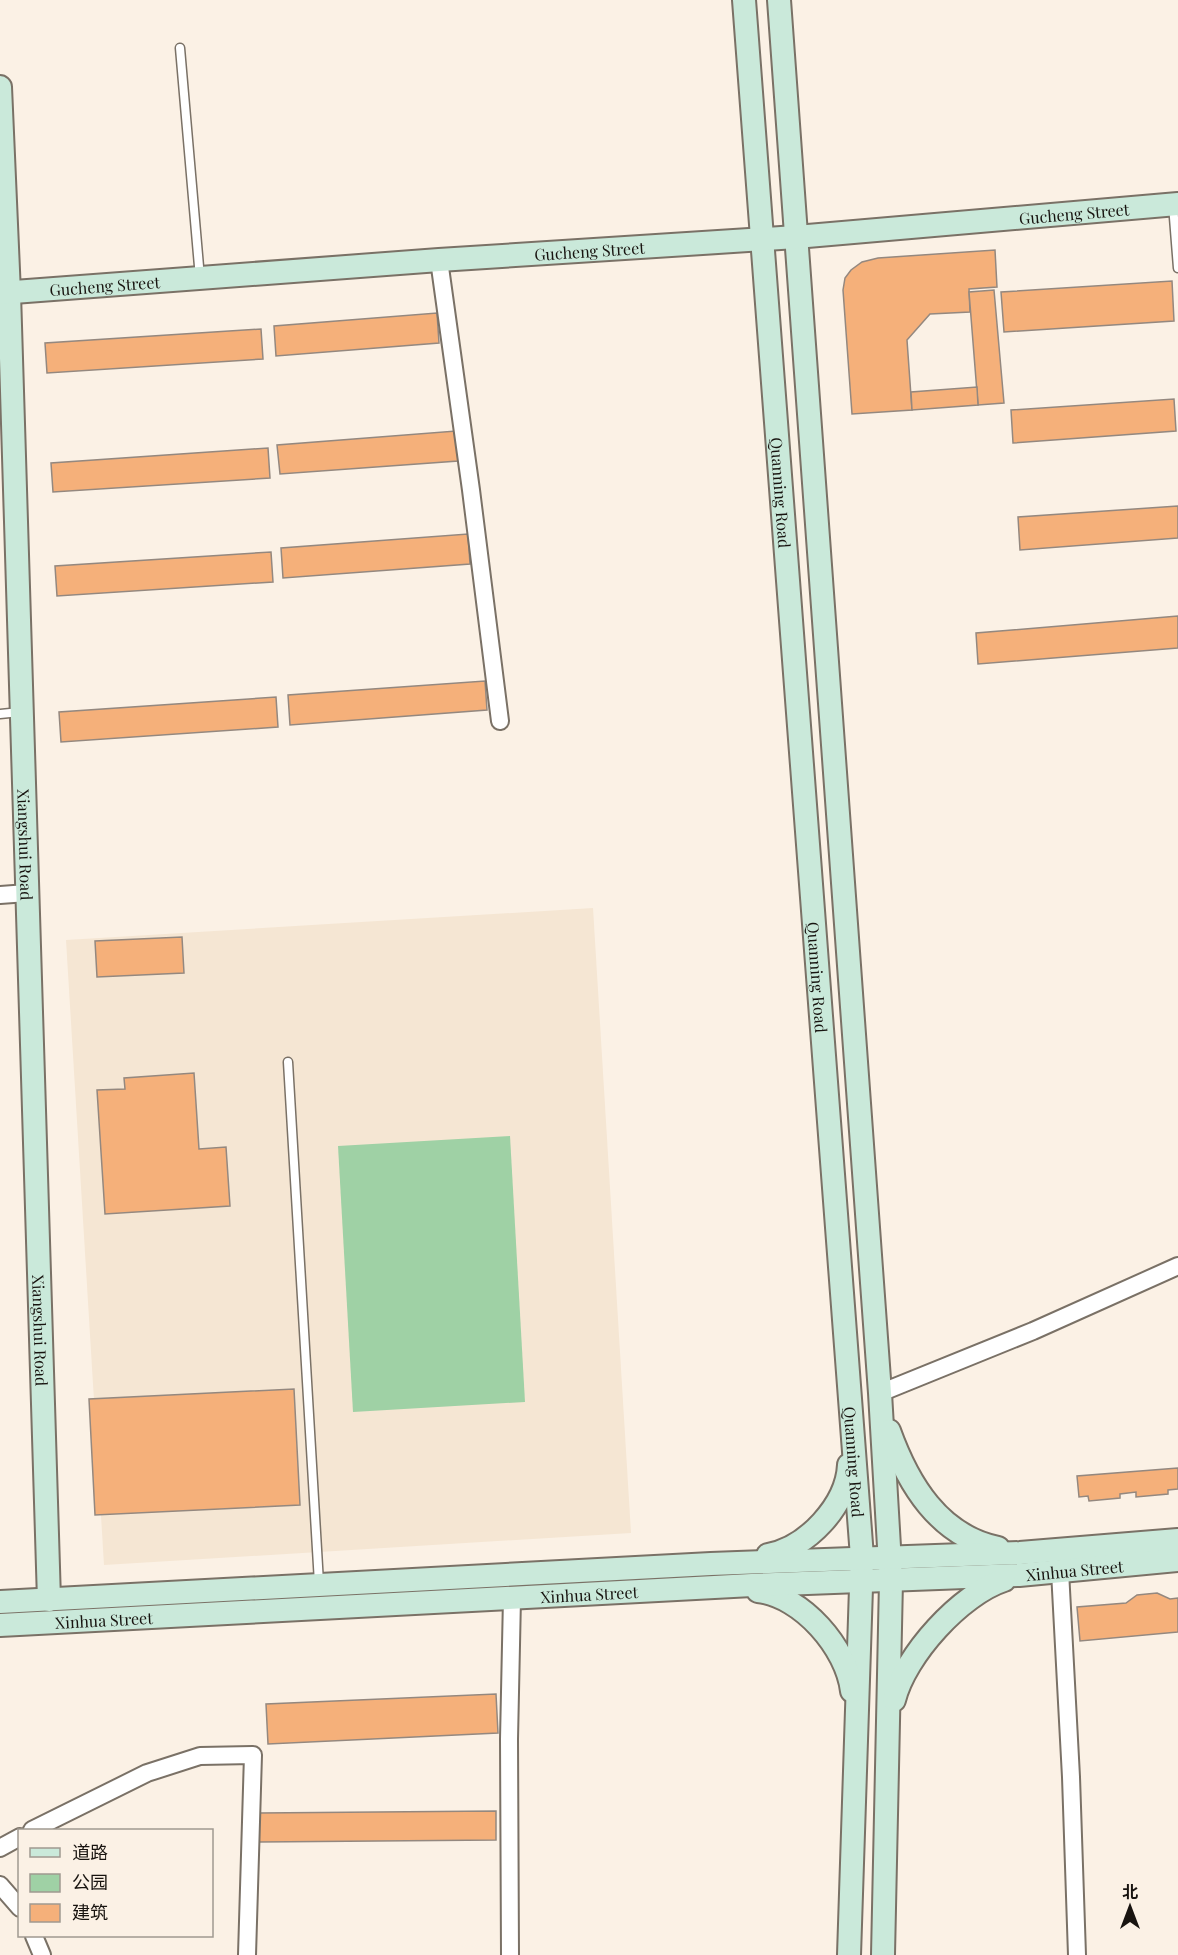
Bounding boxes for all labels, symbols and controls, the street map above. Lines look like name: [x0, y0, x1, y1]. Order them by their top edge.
street label: Gucheng Street: [1018, 198, 1130, 228]
street label: Gucheng Street: [534, 236, 646, 264]
street label: Gucheng Street: [49, 270, 161, 300]
street label: Quanning Road: [767, 436, 796, 549]
street label: Xiangshui Road: [14, 788, 38, 901]
street label: Quanning Road: [803, 921, 833, 1033]
street label: Xiangshui Road: [29, 1274, 53, 1386]
street label: Quanning Road: [840, 1406, 869, 1518]
street label: Xinhua Street: [1025, 1555, 1125, 1585]
street label: Xinhua Street: [540, 1581, 639, 1607]
street label: Xinhua Street: [54, 1606, 154, 1633]
legend: [18, 1829, 213, 1937]
text: 道路: [72, 1840, 108, 1864]
text: 公园: [72, 1870, 108, 1894]
north arrow: [1100, 1877, 1160, 1937]
text: 北: [1122, 1881, 1138, 1902]
text: 建筑: [72, 1900, 108, 1924]

